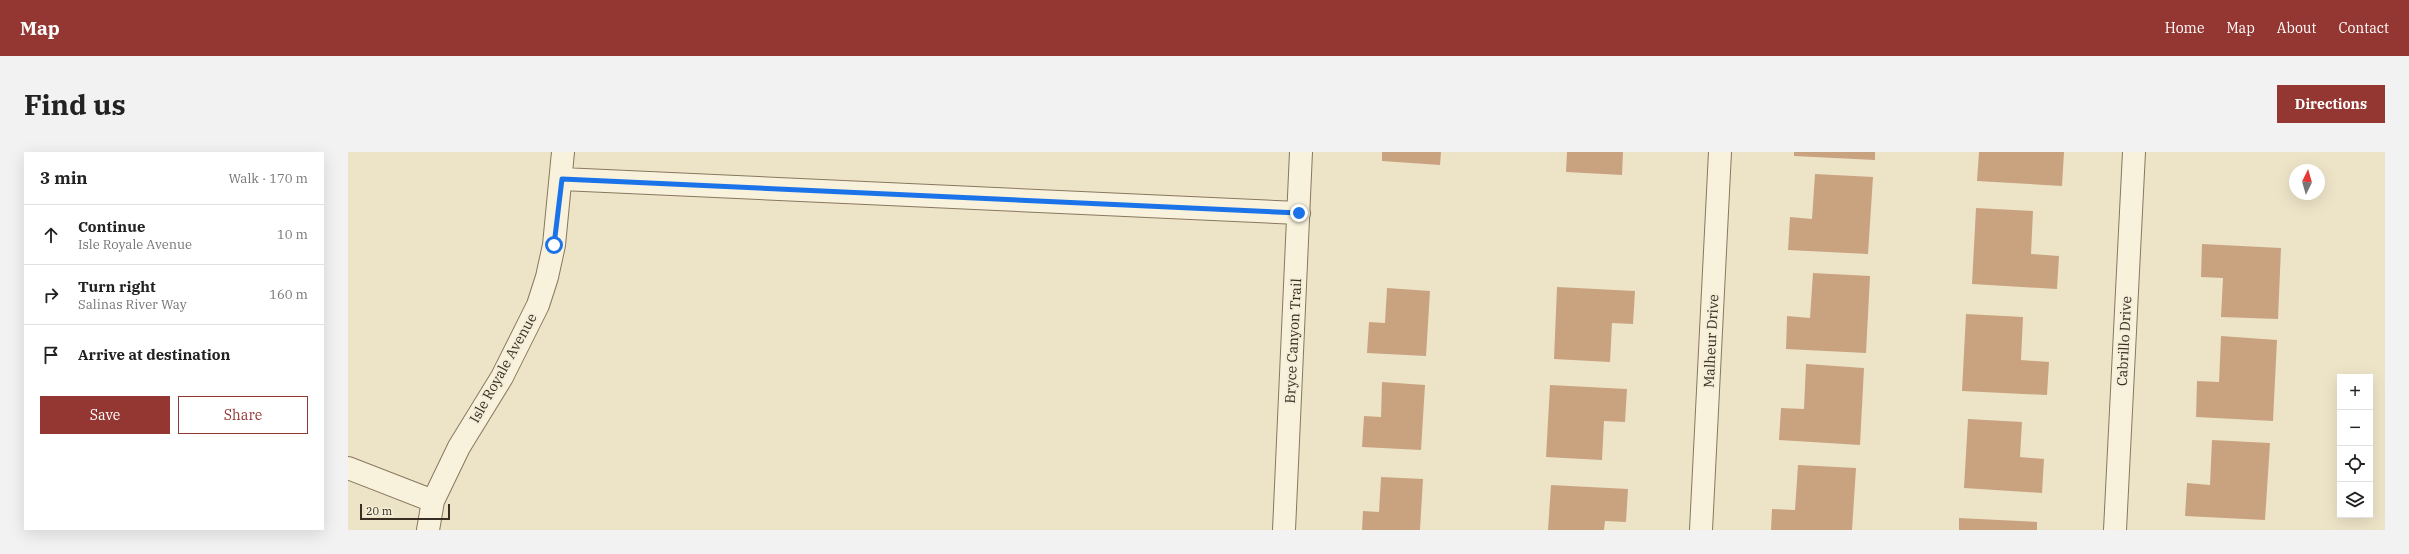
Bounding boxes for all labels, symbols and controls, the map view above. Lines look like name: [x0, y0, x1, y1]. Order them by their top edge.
text: Map: [20, 16, 60, 40]
text: Home: [2165, 19, 2204, 37]
text: Map: [2226, 19, 2255, 37]
text: About: [2277, 19, 2316, 37]
text: Contact: [2338, 19, 2389, 37]
button: Directions: [2277, 85, 2385, 123]
text: Find us: [24, 86, 126, 123]
north arrow: [2289, 164, 2325, 200]
text: 3 min: [40, 167, 88, 189]
text: Walk · 170 m: [229, 170, 308, 187]
route end: [1290, 204, 1308, 222]
text: Continue: [78, 217, 145, 236]
icon: ahead: [40, 224, 62, 246]
text: 10 m: [277, 226, 308, 243]
text: Isle Royale Avenue: [78, 236, 192, 253]
route start: [545, 236, 563, 254]
text: Turn right: [78, 277, 156, 296]
street label: Bryce Canyon Trail: [1281, 278, 1305, 404]
icon: right: [40, 284, 62, 306]
text: 160 m: [269, 286, 308, 303]
street label: Malheur Drive: [1700, 294, 1722, 388]
street label: Cabrillo Drive: [2113, 295, 2135, 387]
text: Salinas River Way: [78, 296, 187, 313]
street label: Isle Royale Avenue: [465, 310, 541, 426]
icon: arrive: [40, 344, 62, 366]
text: Arrive at destination: [78, 345, 230, 364]
map controls: [2337, 374, 2373, 518]
button: +: [2337, 374, 2373, 410]
button: Save: [40, 396, 170, 434]
button: Share: [178, 396, 308, 434]
button: −: [2337, 410, 2373, 446]
button: locate: [2337, 446, 2373, 482]
button: layers: [2337, 482, 2373, 518]
scale bar: [360, 502, 450, 521]
text: 20 m: [366, 504, 392, 518]

